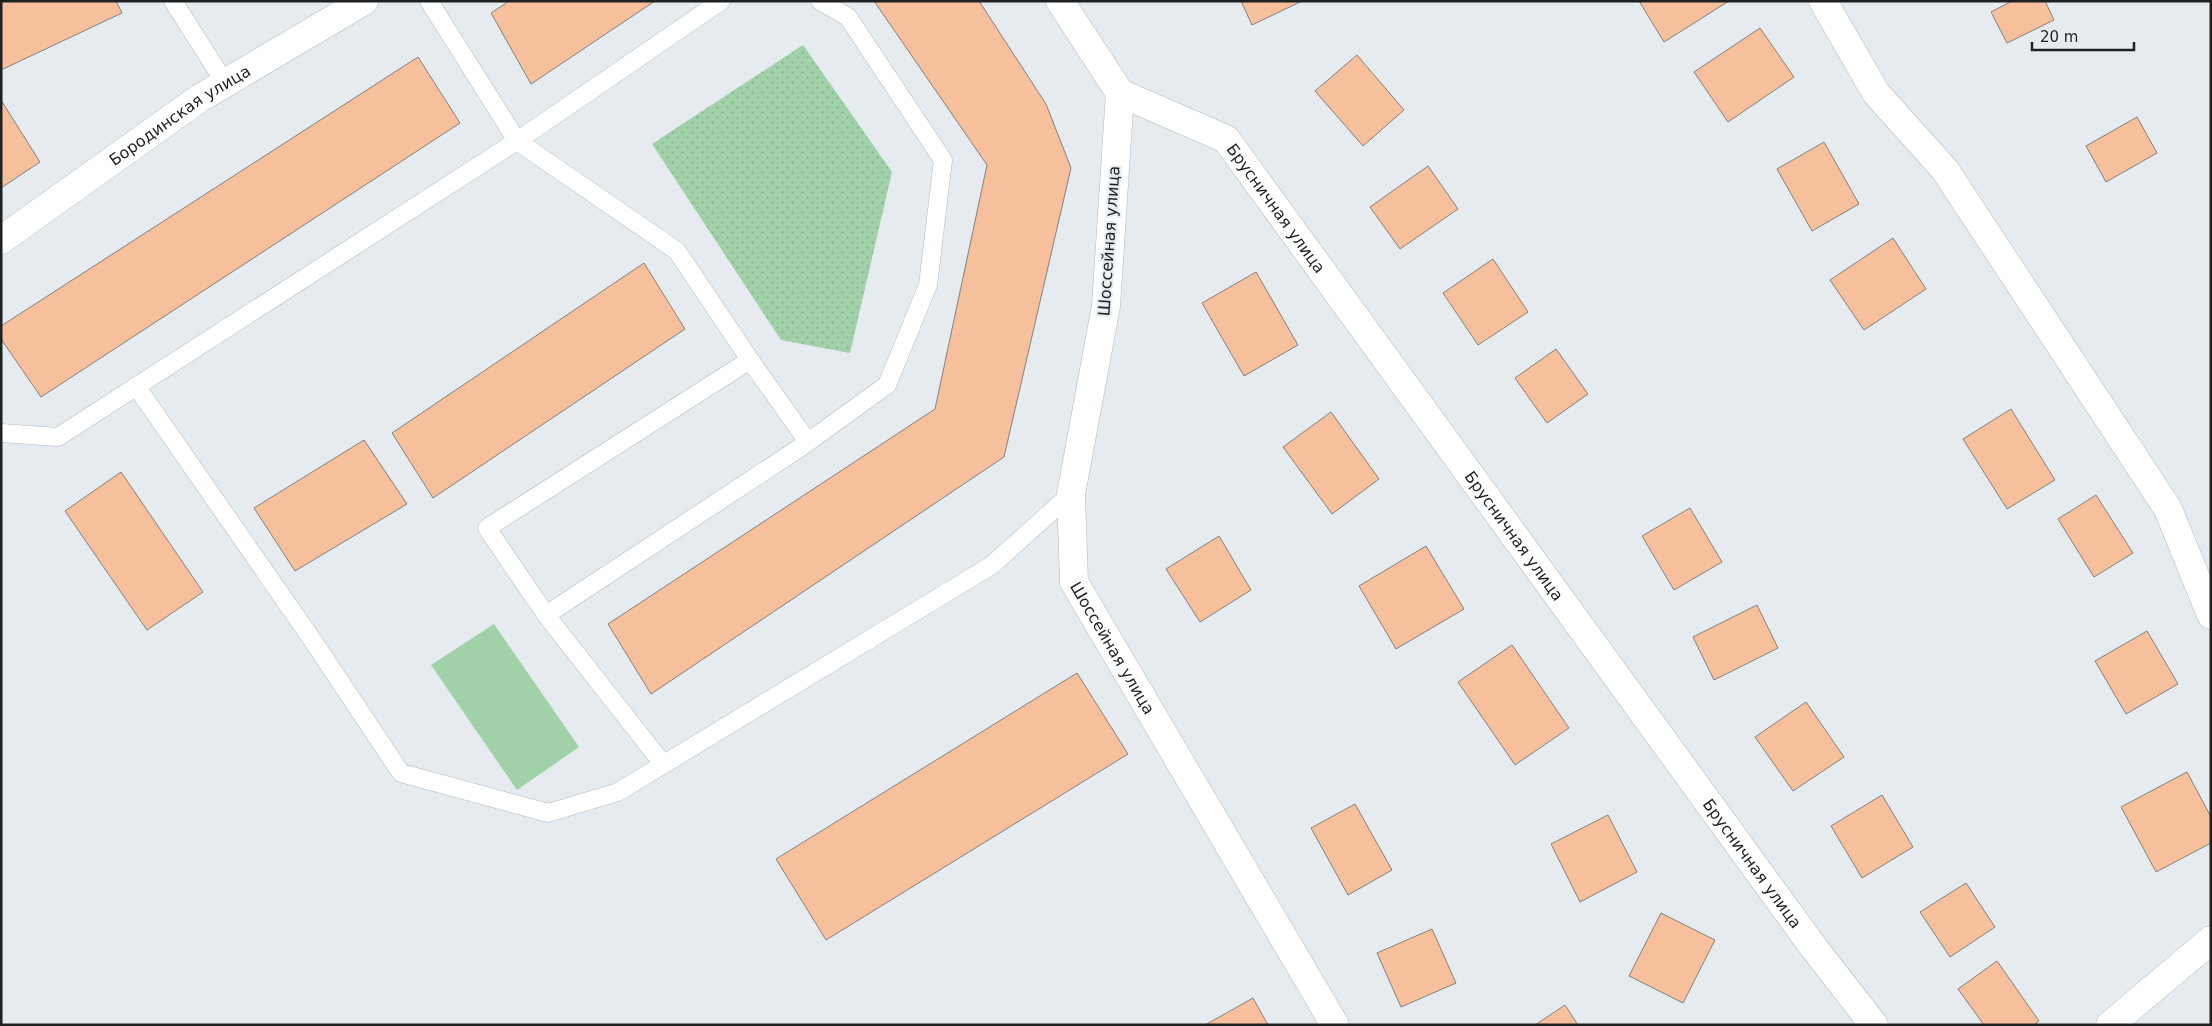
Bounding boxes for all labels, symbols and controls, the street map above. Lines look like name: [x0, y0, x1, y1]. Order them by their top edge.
scale bar: [2032, 20, 2134, 52]
text: 20 m: [2040, 28, 2078, 46]
street label: Бородинская улица: [105, 61, 254, 169]
street label: Брусничная улица: [1223, 140, 1330, 277]
street label: Шоссейная улица: [1094, 165, 1124, 317]
street label: Брусничная улица: [1461, 467, 1568, 604]
street label: Шоссейная улица: [1066, 578, 1159, 718]
street label: Брусничная улица: [1699, 795, 1806, 932]

